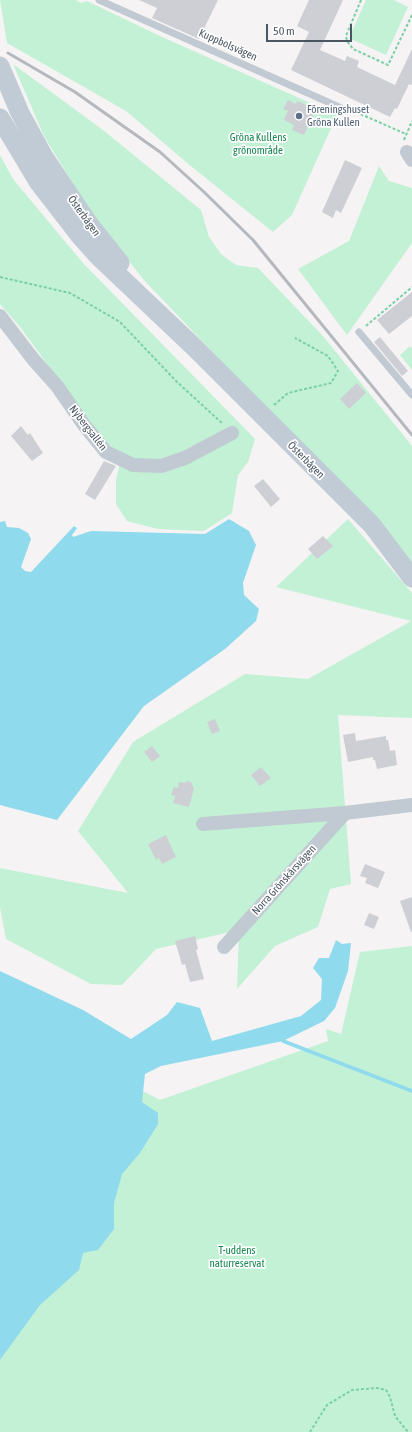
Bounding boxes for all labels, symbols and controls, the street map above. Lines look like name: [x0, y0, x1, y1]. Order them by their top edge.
scale bar: [268, 16, 354, 42]
text: 50 m: [273, 24, 295, 38]
street label: Kuppbolsvägen: [197, 26, 259, 64]
place label: Föreningshuset Gröna Kullen: [307, 103, 369, 129]
marker: Föreningshuset Gröna Kullen: [294, 111, 304, 121]
park label: Gröna Kullens grönområde: [230, 131, 286, 157]
street label: Österbågen: [65, 193, 103, 239]
street label: Nybergsallén: [66, 403, 110, 453]
street label: Österbågen: [285, 439, 327, 481]
street label: Norra Grönskärsvägen: [249, 842, 319, 918]
park label: T-uddens naturreservat: [209, 1244, 265, 1270]

